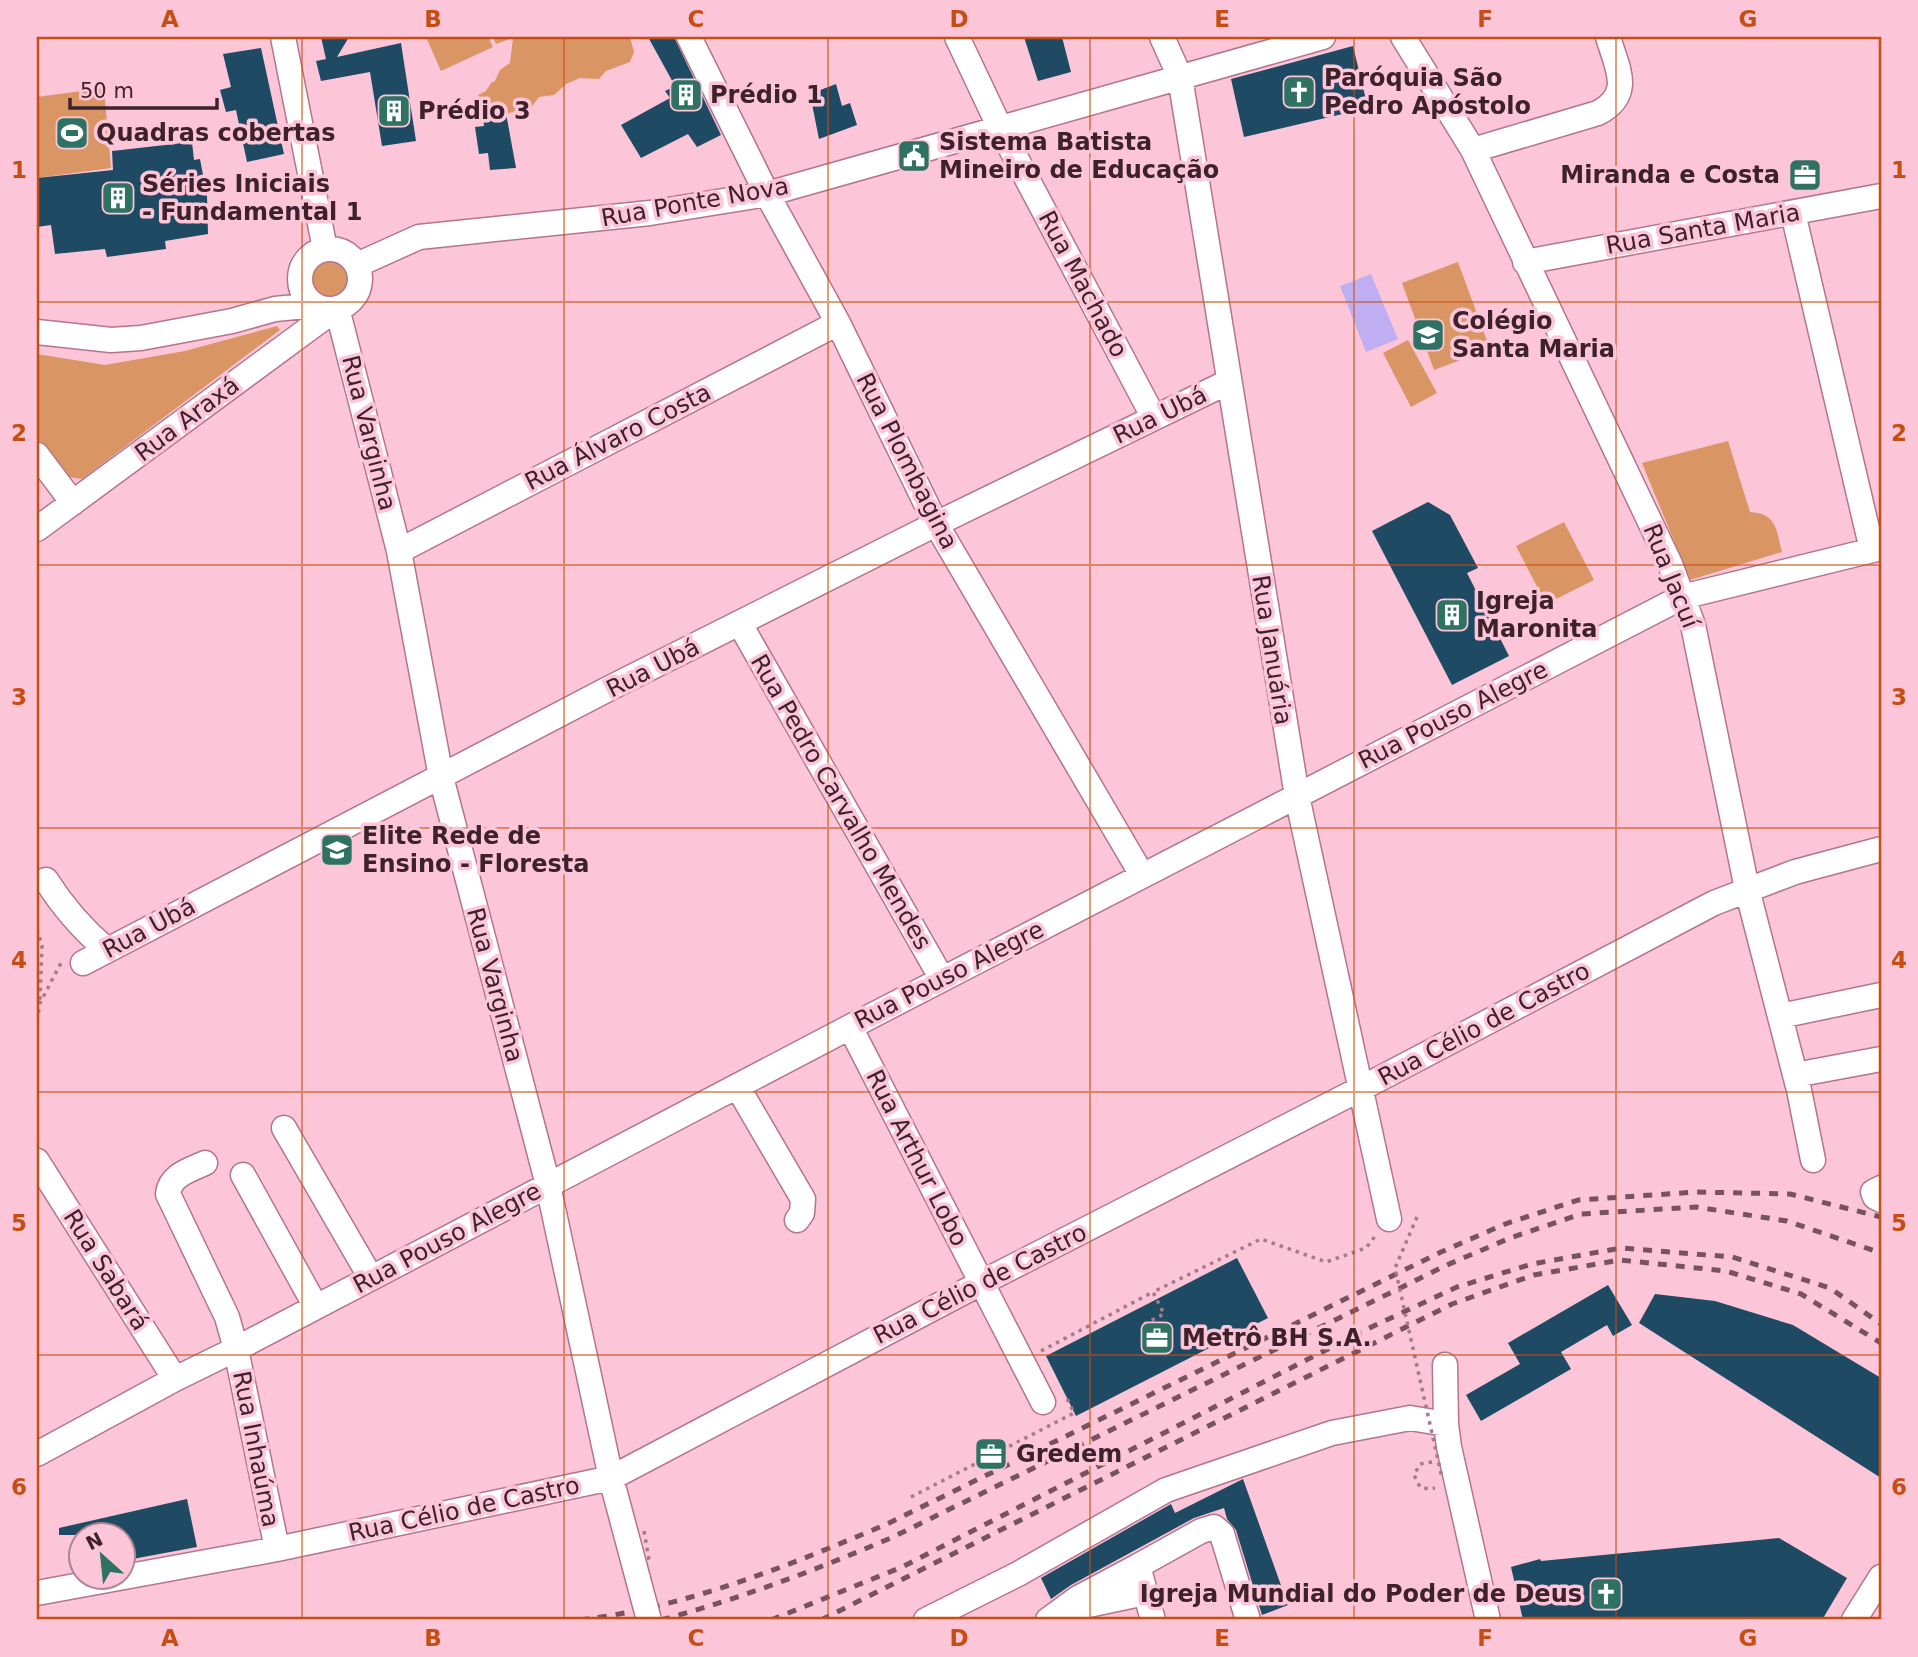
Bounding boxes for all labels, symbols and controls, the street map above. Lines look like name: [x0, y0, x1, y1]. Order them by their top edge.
text: A: [161, 6, 179, 32]
text: B: [424, 6, 442, 32]
text: C: [688, 6, 704, 32]
text: D: [949, 6, 969, 32]
text: E: [1214, 6, 1230, 32]
text: F: [1477, 6, 1493, 32]
text: G: [1739, 6, 1757, 32]
place label: Paróquia São Pedro Apóstolo: [1324, 64, 1531, 120]
scale bar: [70, 66, 217, 110]
church icon: Paróquia São Pedro Apóstolo: [1280, 73, 1318, 111]
building icon: Prédio 1: [667, 76, 705, 114]
text: 50 m: [80, 79, 134, 103]
place label: Prédio 1: [710, 81, 823, 109]
building icon: Prédio 3: [375, 92, 413, 130]
place label: Prédio 3: [418, 97, 531, 125]
sports icon: Quadras cobertas: [53, 114, 91, 152]
place label: Quadras cobertas: [96, 119, 336, 147]
place label: Sistema Batista Mineiro de Educação: [939, 128, 1219, 184]
public building icon: Sistema Batista Mineiro de Educação: [895, 137, 933, 175]
office icon: Miranda e Costa: [1786, 156, 1824, 194]
text: 1: [11, 157, 27, 183]
text: 1: [1891, 157, 1907, 183]
place label: Miranda e Costa: [1560, 161, 1780, 189]
place label: Séries Iniciais - Fundamental 1: [142, 170, 362, 226]
street label: Rua Ponte Nova: [599, 172, 791, 232]
building icon: Séries Iniciais - Fundamental 1: [99, 179, 137, 217]
street label: Rua Santa Maria: [1604, 198, 1802, 260]
street label: Rua Machado: [1033, 206, 1133, 362]
place label: Colégio Santa Maria: [1452, 307, 1615, 363]
school or university icon: Colégio Santa Maria: [1409, 316, 1447, 354]
street label: Rua Varginha: [336, 353, 402, 513]
street label: Rua Plombagina: [850, 368, 964, 554]
street label: Rua Araxá: [129, 371, 245, 467]
street label: Rua Álvaro Costa: [520, 377, 716, 496]
street label: Rua Ubá: [1109, 380, 1211, 450]
text: 2: [11, 420, 27, 446]
text: 2: [1891, 420, 1907, 446]
street label: Rua Jacuí: [1637, 520, 1705, 633]
street label: Rua Januária: [1246, 573, 1298, 727]
place label: Igreja Maronita: [1476, 587, 1597, 643]
building icon: Igreja Maronita: [1433, 596, 1471, 634]
street label: Rua Ubá: [602, 633, 704, 703]
street label: Rua Pedro Carvalho Mendes: [745, 649, 937, 955]
street label: Rua Pouso Alegre: [1354, 655, 1552, 775]
text: 3: [11, 684, 27, 710]
text: 3: [1891, 684, 1907, 710]
place label: Elite Rede de Ensino - Floresta: [362, 822, 589, 878]
school or university icon: Elite Rede de Ensino - Floresta: [318, 831, 356, 869]
street label: Rua Ubá: [98, 892, 200, 964]
street label: Rua Varginha: [461, 905, 529, 1065]
street label: Rua Pouso Alegre: [850, 915, 1048, 1035]
text: 4: [11, 947, 27, 973]
text: 4: [1891, 947, 1907, 973]
street label: Rua Célio de Castro: [1374, 956, 1594, 1092]
street label: Rua Arthur Lobo: [860, 1065, 974, 1251]
street label: Rua Pouso Alegre: [348, 1177, 546, 1299]
street label: Rua Sabará: [58, 1204, 154, 1336]
text: 5: [11, 1210, 27, 1236]
text: 5: [1891, 1210, 1907, 1236]
street label: Rua Célio de Castro: [869, 1218, 1091, 1350]
office icon: Metrô BH S.A.: [1138, 1319, 1176, 1357]
place label: Metrô BH S.A.: [1182, 1324, 1372, 1352]
street label: Rua Inhaúma: [227, 1368, 285, 1530]
office icon: Gredem: [972, 1435, 1010, 1473]
place label: Gredem: [1016, 1440, 1122, 1468]
street label: Rua Célio de Castro: [346, 1471, 582, 1547]
text: 6: [11, 1474, 27, 1500]
text: 6: [1891, 1474, 1907, 1500]
north arrow: [66, 1520, 136, 1590]
text: N: [82, 1527, 106, 1554]
church icon: Igreja Mundial do Poder de Deus: [1587, 1575, 1625, 1613]
place label: Igreja Mundial do Poder de Deus: [1140, 1580, 1582, 1608]
text: A: [161, 1625, 179, 1651]
text: B: [424, 1625, 442, 1651]
text: C: [688, 1625, 704, 1651]
text: D: [949, 1625, 969, 1651]
text: E: [1214, 1625, 1230, 1651]
text: F: [1477, 1625, 1493, 1651]
text: G: [1739, 1625, 1757, 1651]

